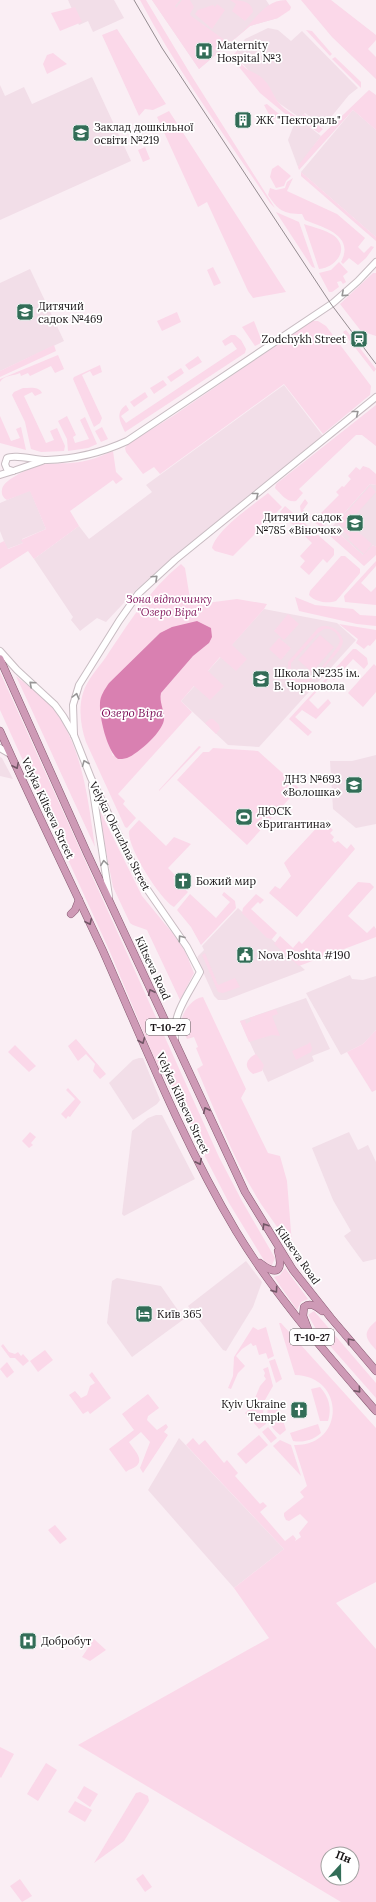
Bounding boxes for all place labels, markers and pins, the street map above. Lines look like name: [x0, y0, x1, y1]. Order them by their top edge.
place label: Maternity Hospital №3: [217, 38, 281, 65]
hospital icon: Maternity Hospital №3: [194, 41, 214, 61]
building icon: ЖК "Пектораль": [233, 110, 253, 130]
place label: ЖК "Пектораль": [256, 113, 341, 127]
place label: Заклад дошкільної освіти №219: [94, 120, 194, 147]
school or university icon: Заклад дошкільної освіти №219: [71, 123, 91, 143]
place label: Дитячий садок №469: [38, 299, 103, 326]
school or university icon: Дитячий садок №469: [15, 302, 35, 322]
station icon: Zodchykh Street: [349, 329, 369, 349]
place label: Zodchykh Street: [262, 332, 347, 346]
place label: Дитячий садок №785 «Віночок»: [256, 510, 342, 537]
school or university icon: Дитячий садок №785 «Віночок»: [345, 513, 365, 533]
place label: Школа №235 ім. В. Чорновола: [274, 666, 360, 693]
school or university icon: Школа №235 ім. В. Чорновола: [251, 669, 271, 689]
place label: ДНЗ №693 «Волошка»: [282, 772, 341, 799]
school or university icon: ДНЗ №693 «Волошка»: [344, 775, 364, 795]
place label: ДЮСК «Бригантина»: [257, 804, 331, 831]
sports icon: ДЮСК «Бригантина»: [234, 807, 254, 827]
church icon: Божий мир: [173, 871, 193, 891]
place label: Божий мир: [196, 874, 257, 888]
public building icon: Nova Poshta #190: [235, 945, 255, 965]
place label: Nova Poshta #190: [258, 948, 351, 962]
hotel icon: Київ 365: [134, 1304, 154, 1324]
place label: Київ 365: [157, 1307, 202, 1321]
place label: Kyiv Ukraine Temple: [221, 1397, 286, 1424]
church icon: Kyiv Ukraine Temple: [289, 1400, 309, 1420]
hospital icon: Добробут: [18, 1631, 38, 1651]
place label: Добробут: [41, 1634, 92, 1648]

